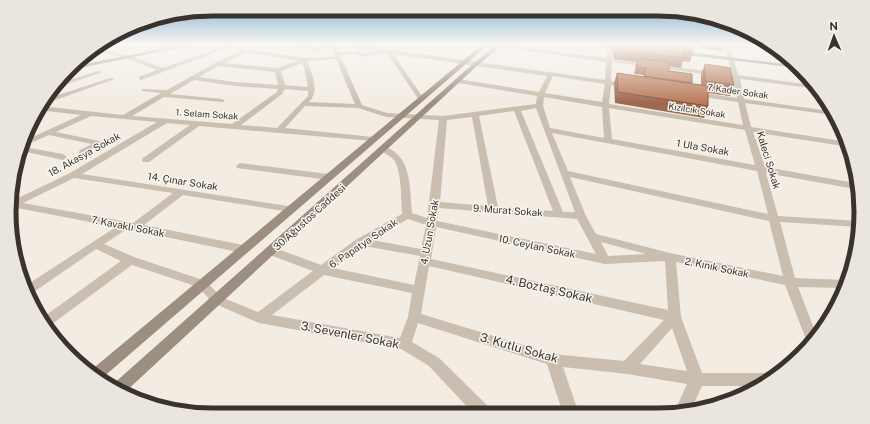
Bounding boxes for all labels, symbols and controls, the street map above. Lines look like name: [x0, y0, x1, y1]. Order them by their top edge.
north arrow: [814, 16, 854, 56]
text: N: [829, 20, 838, 32]
street label: 7. Kader Sokak: [707, 81, 769, 101]
street label: Kızılcık Sokak: [668, 100, 726, 120]
street label: 1. Selam Sokak: [175, 106, 239, 122]
street label: 18. Akasya Sokak: [46, 129, 122, 179]
street label: Kaleci Sokak: [754, 130, 784, 191]
street label: 1 Ula Sokak: [676, 136, 731, 158]
street label: 14. Çınar Sokak: [147, 170, 219, 193]
street label: 30 Ağustos Caddesi: [270, 181, 348, 253]
street label: 4. Uzun Sokak: [417, 198, 441, 265]
street label: 9. Murat Sokak: [473, 202, 544, 218]
street label: 7. Kavaklı Sokak: [90, 213, 166, 239]
street label: 6. Papatya Sokak: [327, 215, 400, 270]
street label: 10. Ceylan Sokak: [497, 232, 577, 260]
street label: 2. Kınık Sokak: [684, 254, 750, 280]
street label: 4. Boztaş Sokak: [504, 272, 594, 306]
street label: 3. Sevenler Sokak: [300, 319, 401, 351]
street label: 3. Kutlu Sokak: [478, 330, 560, 366]

